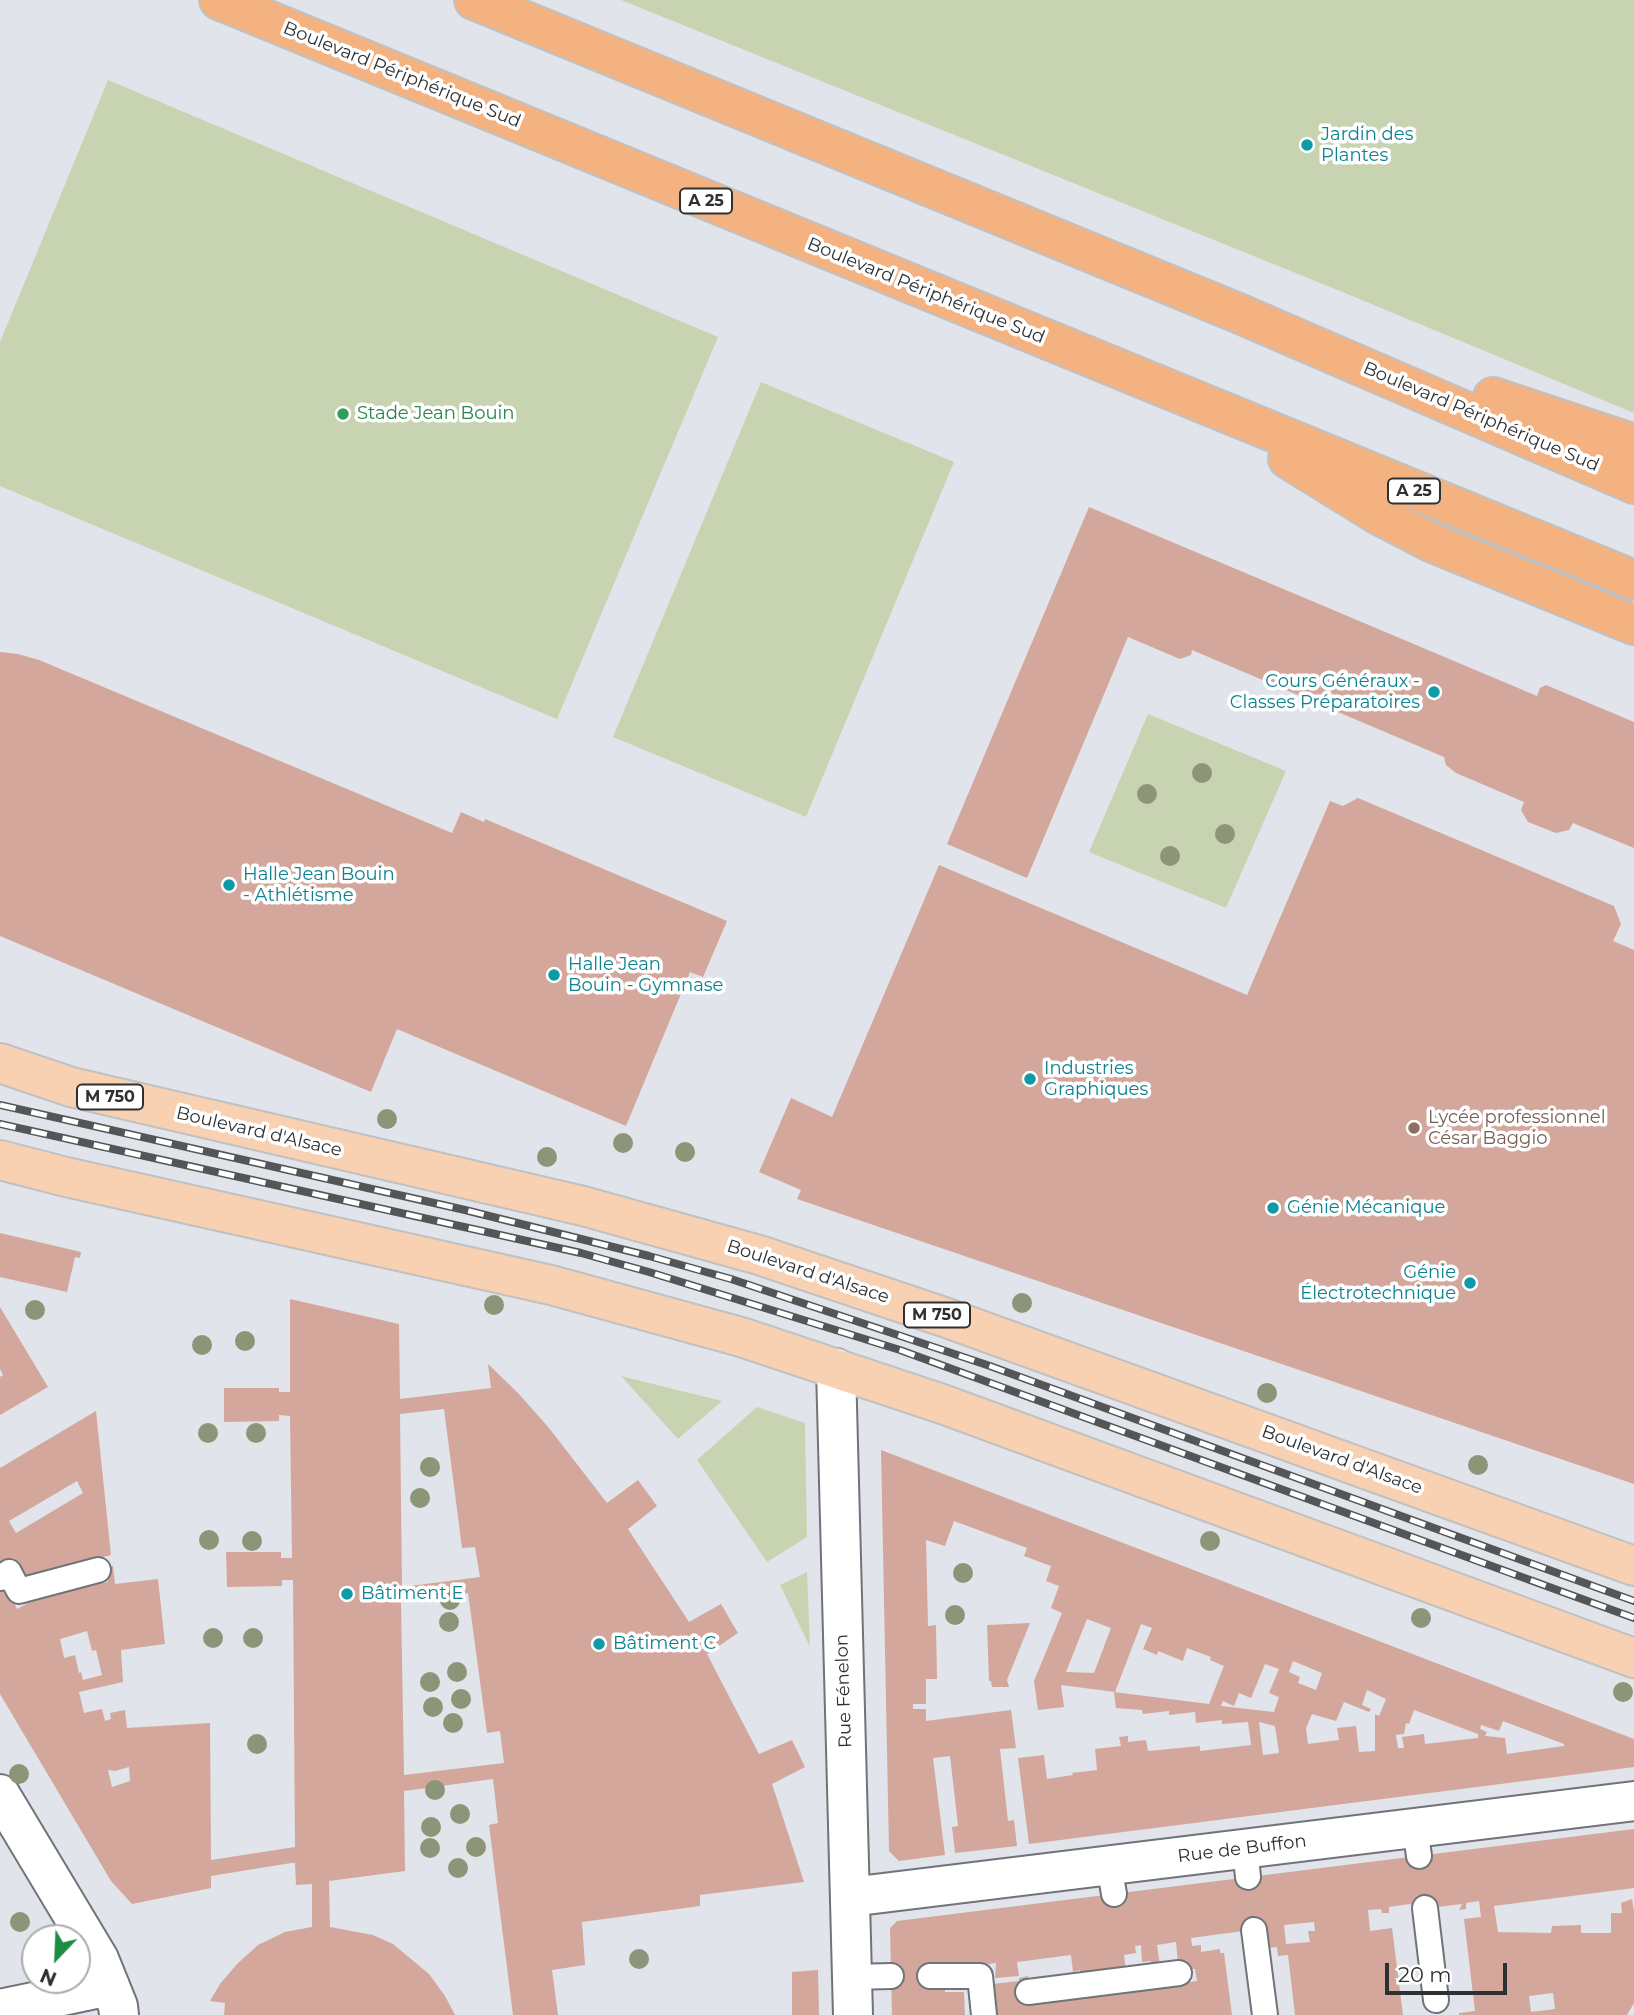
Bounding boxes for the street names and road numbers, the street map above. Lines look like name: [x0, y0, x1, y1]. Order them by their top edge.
street label: Boulevard Périphérique Sud: [280, 17, 524, 133]
road number: A 25: [680, 188, 732, 214]
street label: Boulevard Périphérique Sud: [804, 233, 1048, 349]
street label: Boulevard Périphérique Sud: [1360, 357, 1602, 477]
road number: A 25: [1388, 478, 1440, 504]
road number: M 750: [77, 1084, 143, 1110]
street label: Boulevard d'Alsace: [174, 1102, 344, 1162]
street label: Boulevard d'Alsace: [724, 1236, 892, 1308]
road number: M 750: [904, 1302, 970, 1328]
street label: Boulevard d'Alsace: [1259, 1421, 1425, 1499]
street label: Rue Fénelon: [831, 1634, 857, 1748]
street label: Rue de Buffon: [1176, 1830, 1308, 1868]

